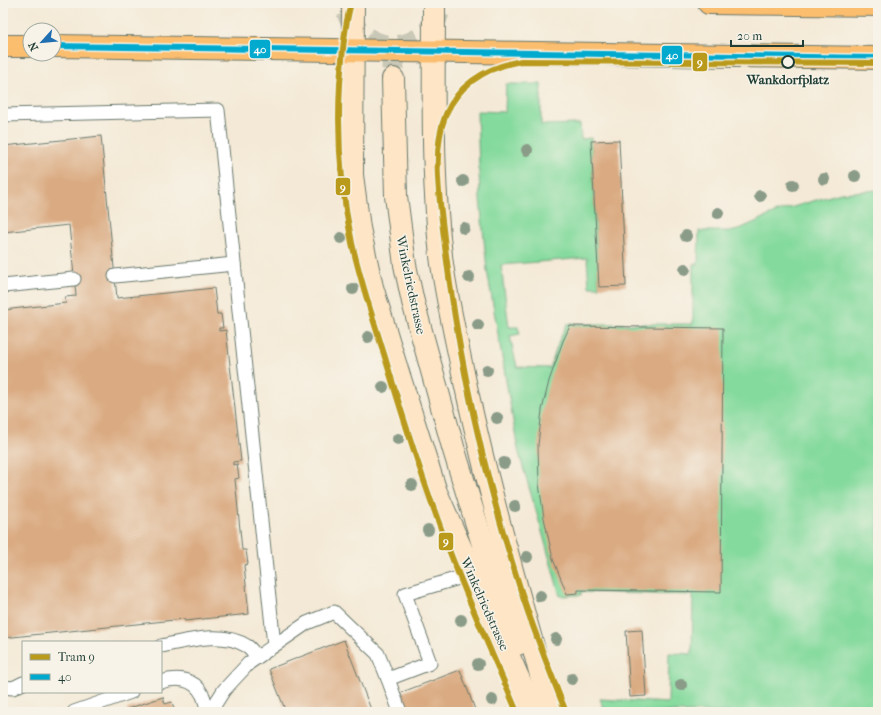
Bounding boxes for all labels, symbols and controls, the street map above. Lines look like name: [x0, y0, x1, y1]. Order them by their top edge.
north arrow: [22, 22, 62, 62]
scale bar: [731, 22, 803, 48]
text: 20 m: [737, 29, 762, 43]
text: N: [26, 39, 41, 53]
line badge: 40: [249, 39, 271, 59]
text: 40: [253, 43, 266, 56]
line badge: 40: [661, 45, 683, 65]
text: 40: [665, 49, 678, 62]
line badge: 9: [692, 52, 708, 72]
marker: Wankdorfplatz: [781, 55, 795, 69]
text: 9: [696, 56, 703, 69]
place label: Wankdorfplatz: [746, 72, 829, 88]
line badge: 9: [335, 177, 351, 196]
text: 9: [339, 181, 346, 194]
street label: Winkelriedstrasse: [393, 233, 429, 336]
line badge: 9: [438, 532, 454, 551]
text: 9: [442, 535, 449, 548]
street label: Winkelriedstrasse: [457, 554, 512, 653]
legend: [22, 641, 162, 693]
text: Tram 9: [58, 650, 95, 664]
text: 40: [58, 670, 72, 684]

